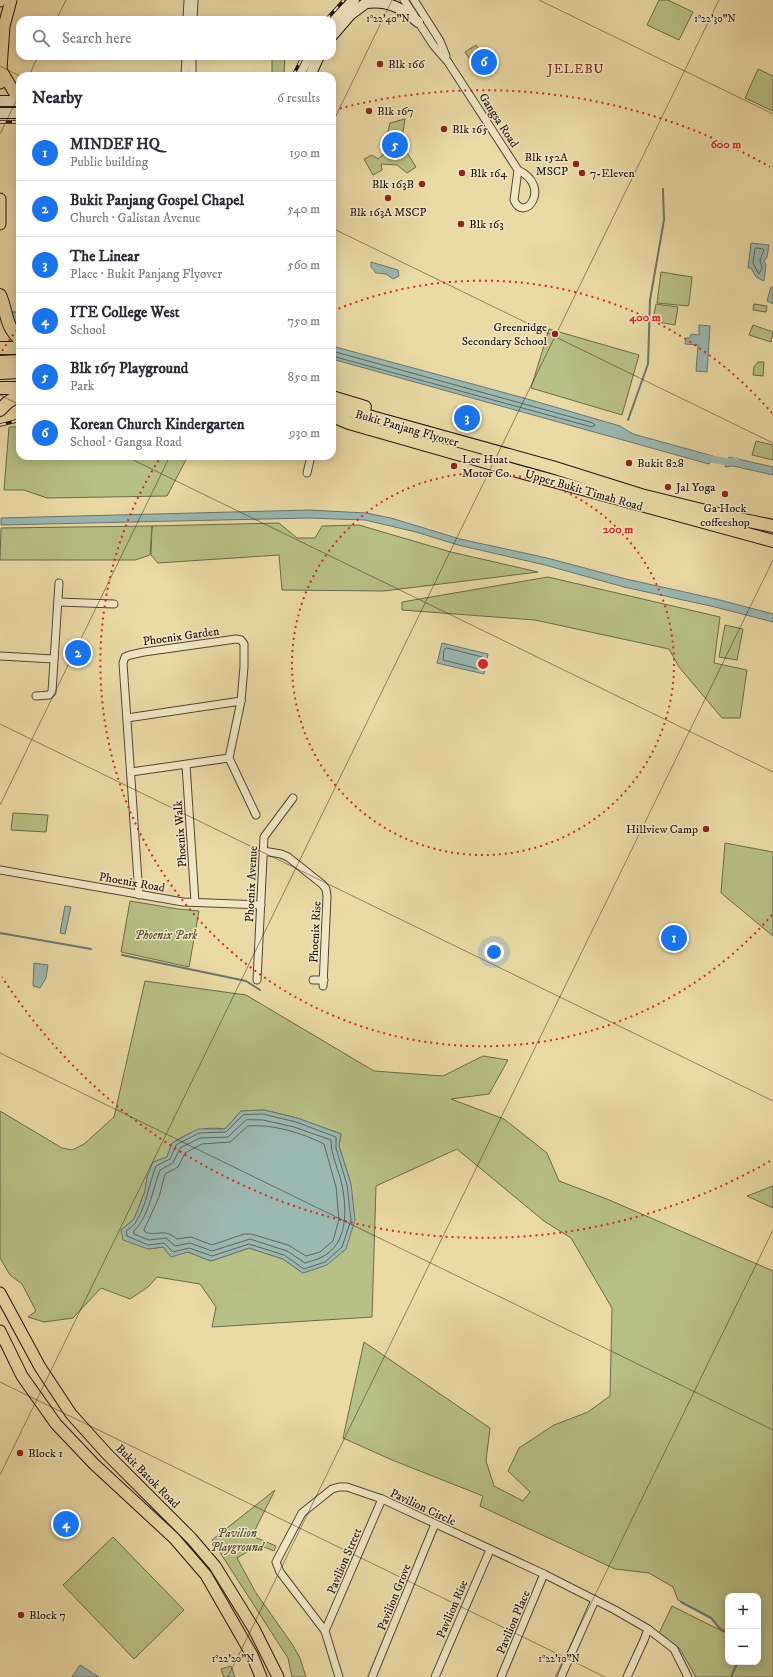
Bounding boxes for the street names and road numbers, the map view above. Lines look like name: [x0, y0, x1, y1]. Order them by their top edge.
street label: Gangsa Road: [475, 90, 522, 150]
street label: Bukit Panjang Flyover: [353, 407, 461, 451]
street label: Upper Bukit Timah Road: [523, 466, 644, 514]
street label: Phoenix Garden: [142, 624, 221, 649]
street label: Phoenix Walk: [171, 800, 190, 868]
street label: Phoenix Avenue: [242, 845, 261, 923]
street label: Phoenix Road: [98, 869, 166, 896]
street label: Phoenix Rise: [306, 901, 325, 963]
street label: Bukit Batok Road: [112, 1441, 183, 1512]
street label: Pavilion Circle: [387, 1486, 458, 1529]
street label: Pavilion Street: [324, 1526, 365, 1596]
street label: Pavilion Grove: [374, 1562, 415, 1633]
street label: Pavilion Rise: [433, 1578, 471, 1641]
street label: Pavilion Place: [493, 1588, 534, 1656]

